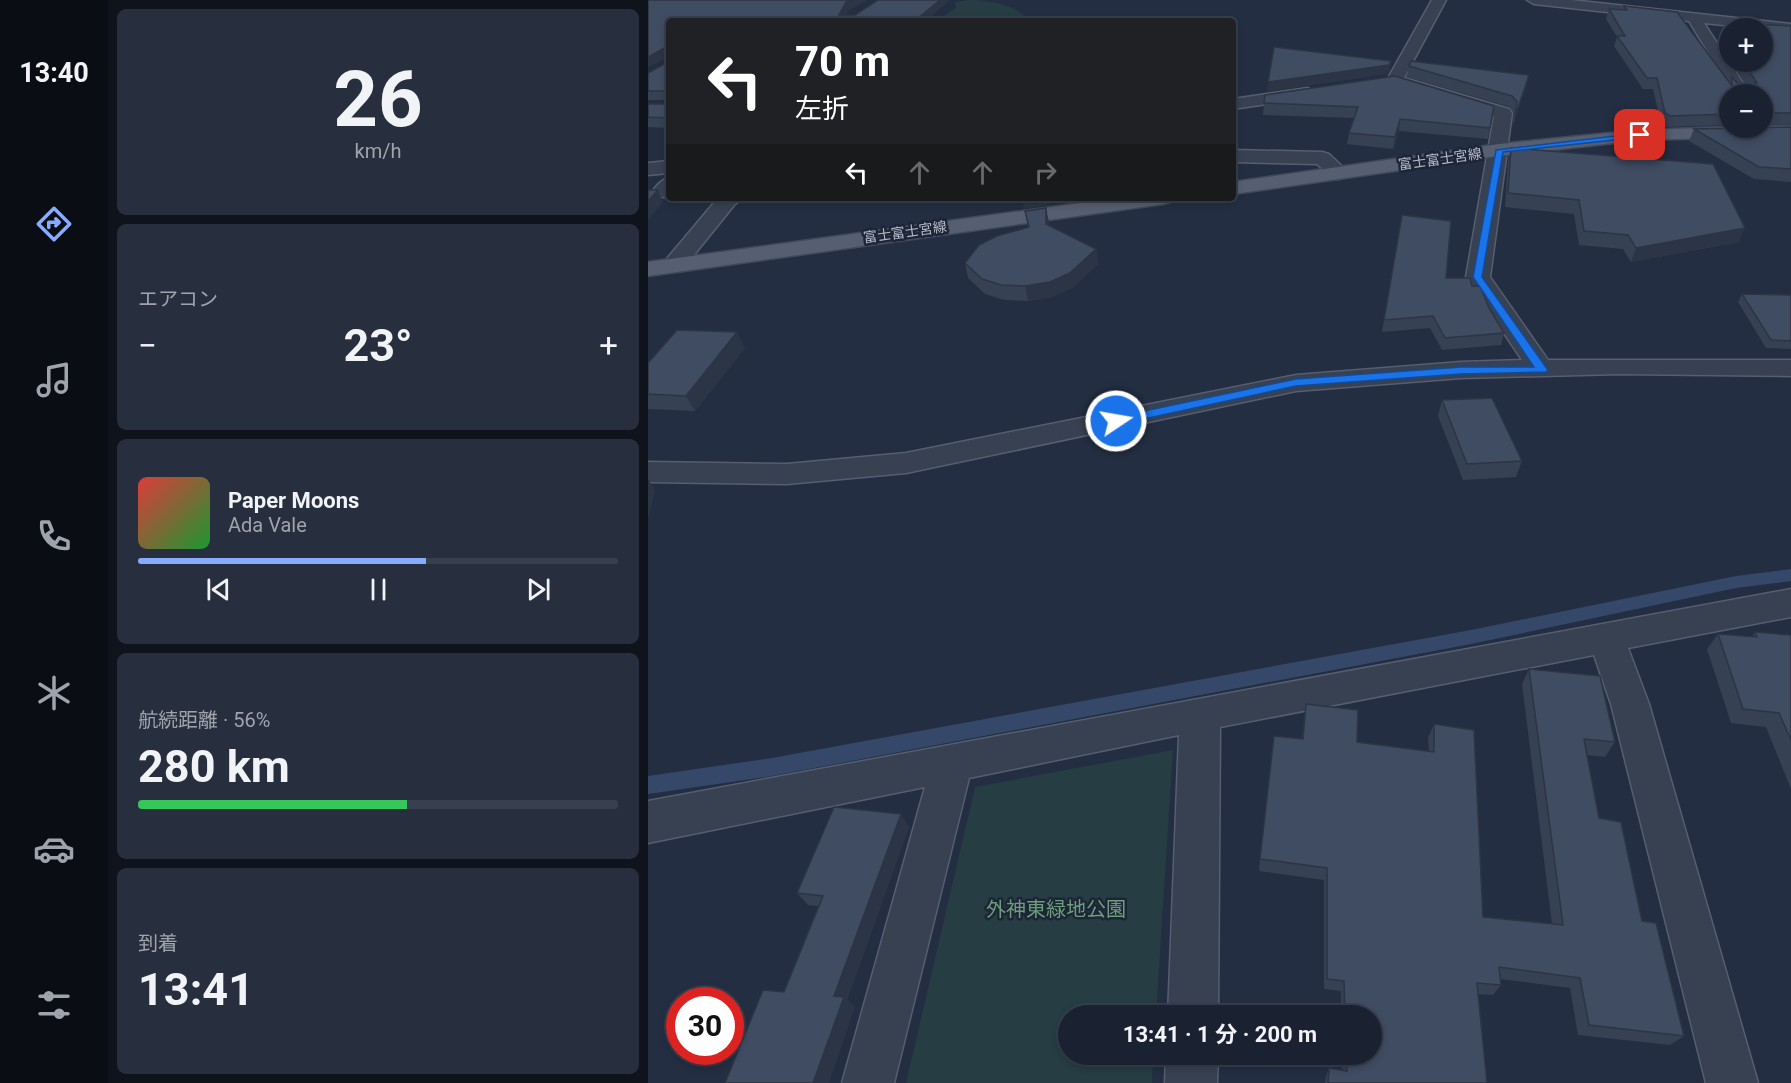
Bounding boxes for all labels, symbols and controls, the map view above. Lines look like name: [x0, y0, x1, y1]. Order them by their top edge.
map controls: [1719, 18, 1773, 138]
button: +: [1719, 18, 1773, 72]
text: 70 m: [795, 37, 890, 86]
icon: left: [696, 42, 774, 120]
text: 26: [333, 54, 423, 145]
text: 13:40: [19, 57, 89, 89]
button: −: [1719, 84, 1773, 138]
text: 左折: [795, 93, 849, 125]
pin: [1614, 109, 1665, 160]
icon: arrive: [1623, 118, 1656, 151]
text: km/h: [355, 139, 401, 163]
street label: 富士富士宮線: [1397, 145, 1483, 173]
icon: left: [840, 156, 873, 189]
icon: ahead: [903, 156, 936, 189]
icon: ahead: [966, 156, 999, 189]
icon: right: [1029, 156, 1062, 189]
icon: directions: [33, 203, 75, 245]
street label: 富士富士宮線: [862, 218, 948, 246]
text: エアコン: [138, 287, 218, 311]
text: 23°: [343, 319, 413, 372]
text: −: [138, 326, 157, 365]
text: +: [599, 326, 618, 365]
icon: music: [33, 359, 75, 401]
position arrow: [1084, 389, 1148, 453]
text: Paper Moons: [228, 488, 359, 513]
text: Ada Vale: [228, 513, 307, 537]
icon: phone: [33, 515, 75, 557]
icon: previous: [202, 573, 235, 606]
icon: pause: [362, 573, 395, 606]
icon: next: [522, 573, 555, 606]
icon: climate: [33, 672, 75, 714]
text: 航続距離 · 56%: [138, 708, 270, 732]
text: 280 km: [138, 740, 290, 793]
icon: car: [33, 828, 75, 870]
park label: 外神東緑地公園: [986, 897, 1126, 921]
text: 到着: [138, 931, 178, 955]
text: 13:41: [138, 963, 254, 1016]
icon: filters: [33, 984, 75, 1026]
speed limit sign: 30: [666, 987, 744, 1065]
text: 13:41 · 1 分 · 200 m: [1123, 1022, 1317, 1047]

